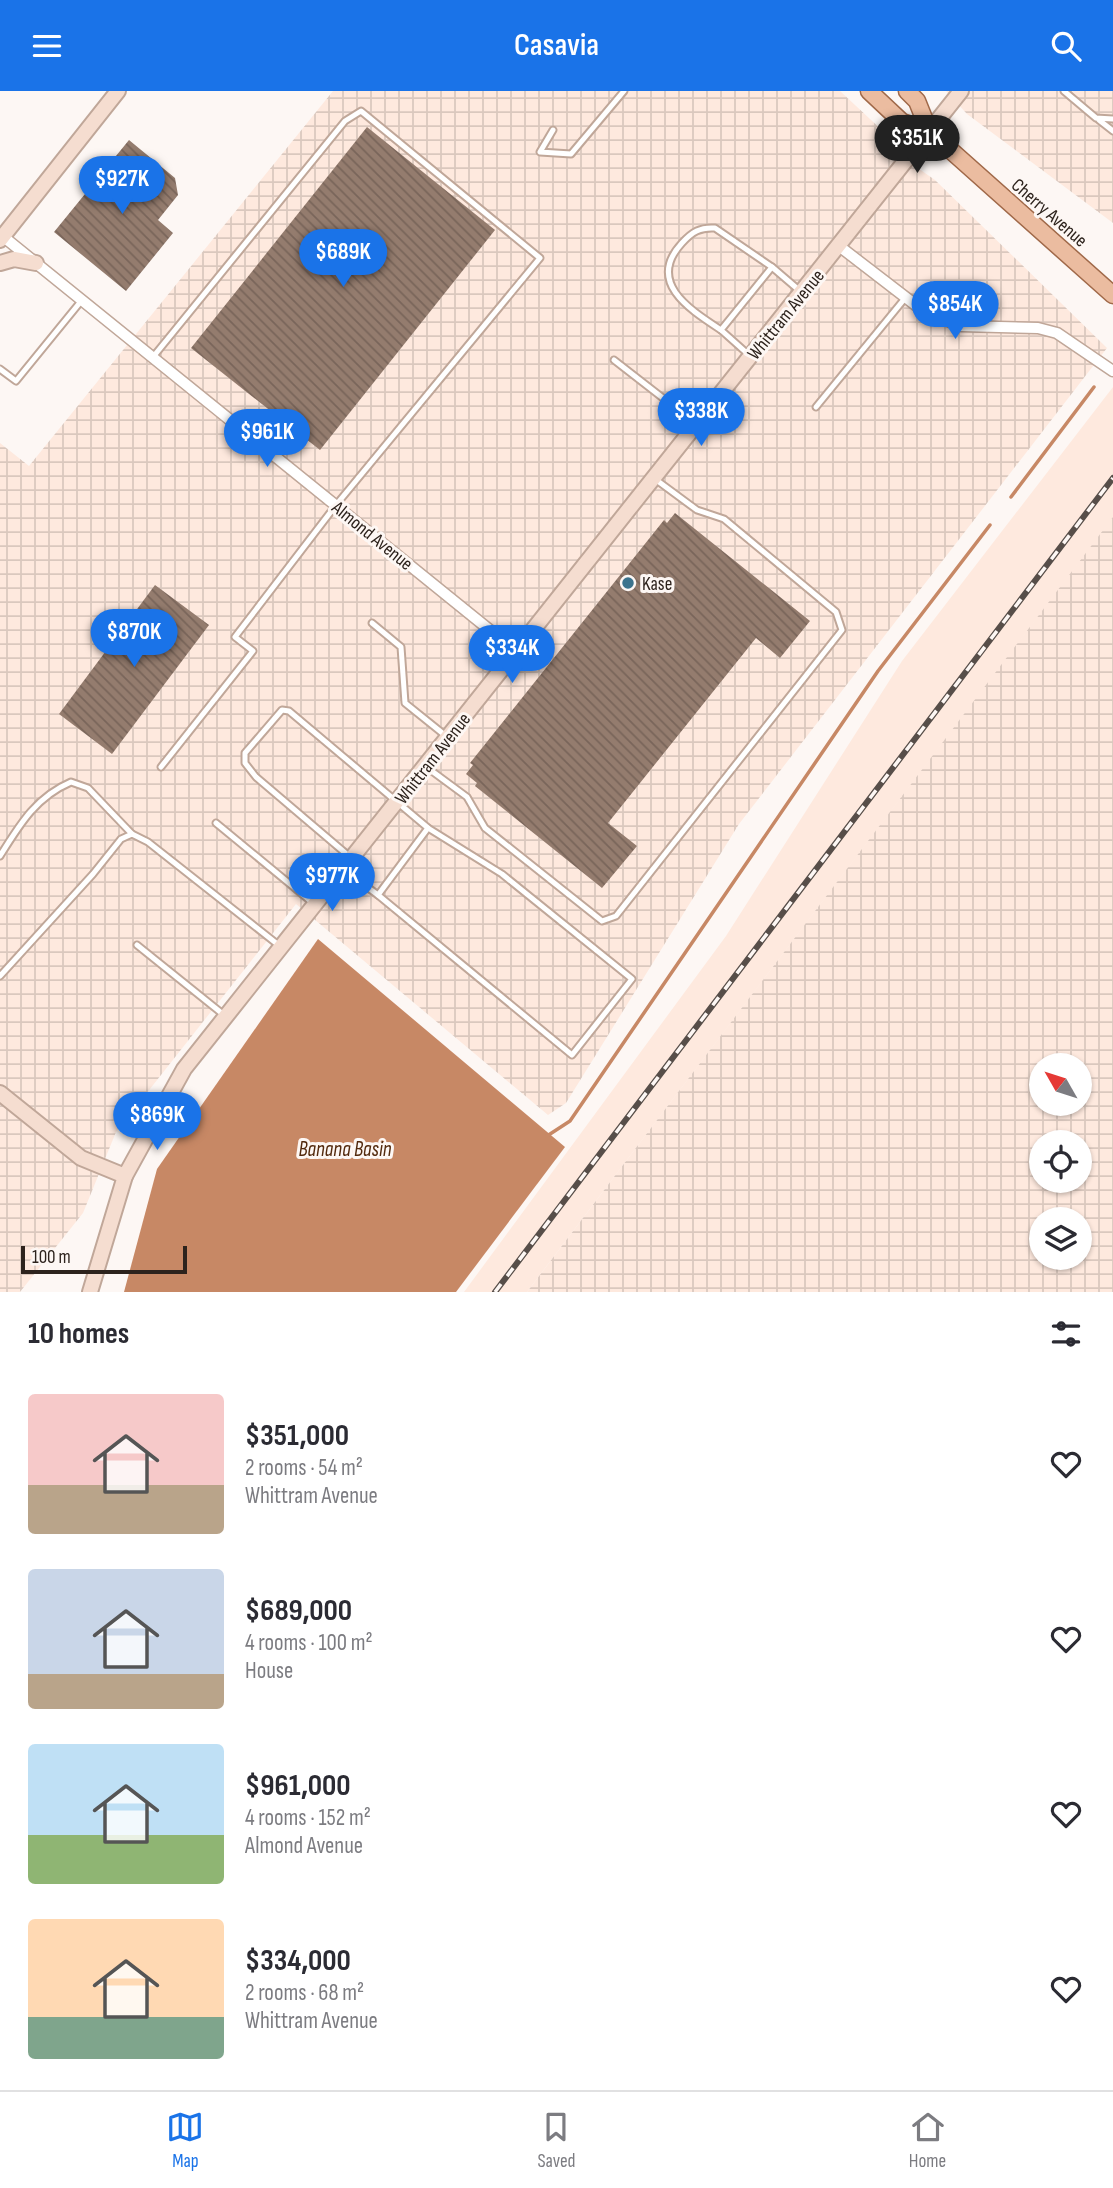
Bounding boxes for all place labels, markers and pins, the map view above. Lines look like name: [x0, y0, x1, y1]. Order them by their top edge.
pin: $351K: [868, 115, 966, 175]
pin: $927K: [73, 157, 171, 216]
pin: $689K: [294, 229, 392, 289]
pin: $854K: [906, 281, 1004, 341]
pin: $338K: [652, 389, 750, 448]
pin: $961K: [218, 409, 316, 469]
place label: Kase: [642, 573, 672, 596]
marker: Kase: [620, 575, 636, 591]
pin: $870K: [85, 609, 183, 669]
pin: $334K: [463, 625, 561, 685]
pin: $977K: [283, 853, 381, 913]
pin: $869K: [108, 1093, 206, 1152]

